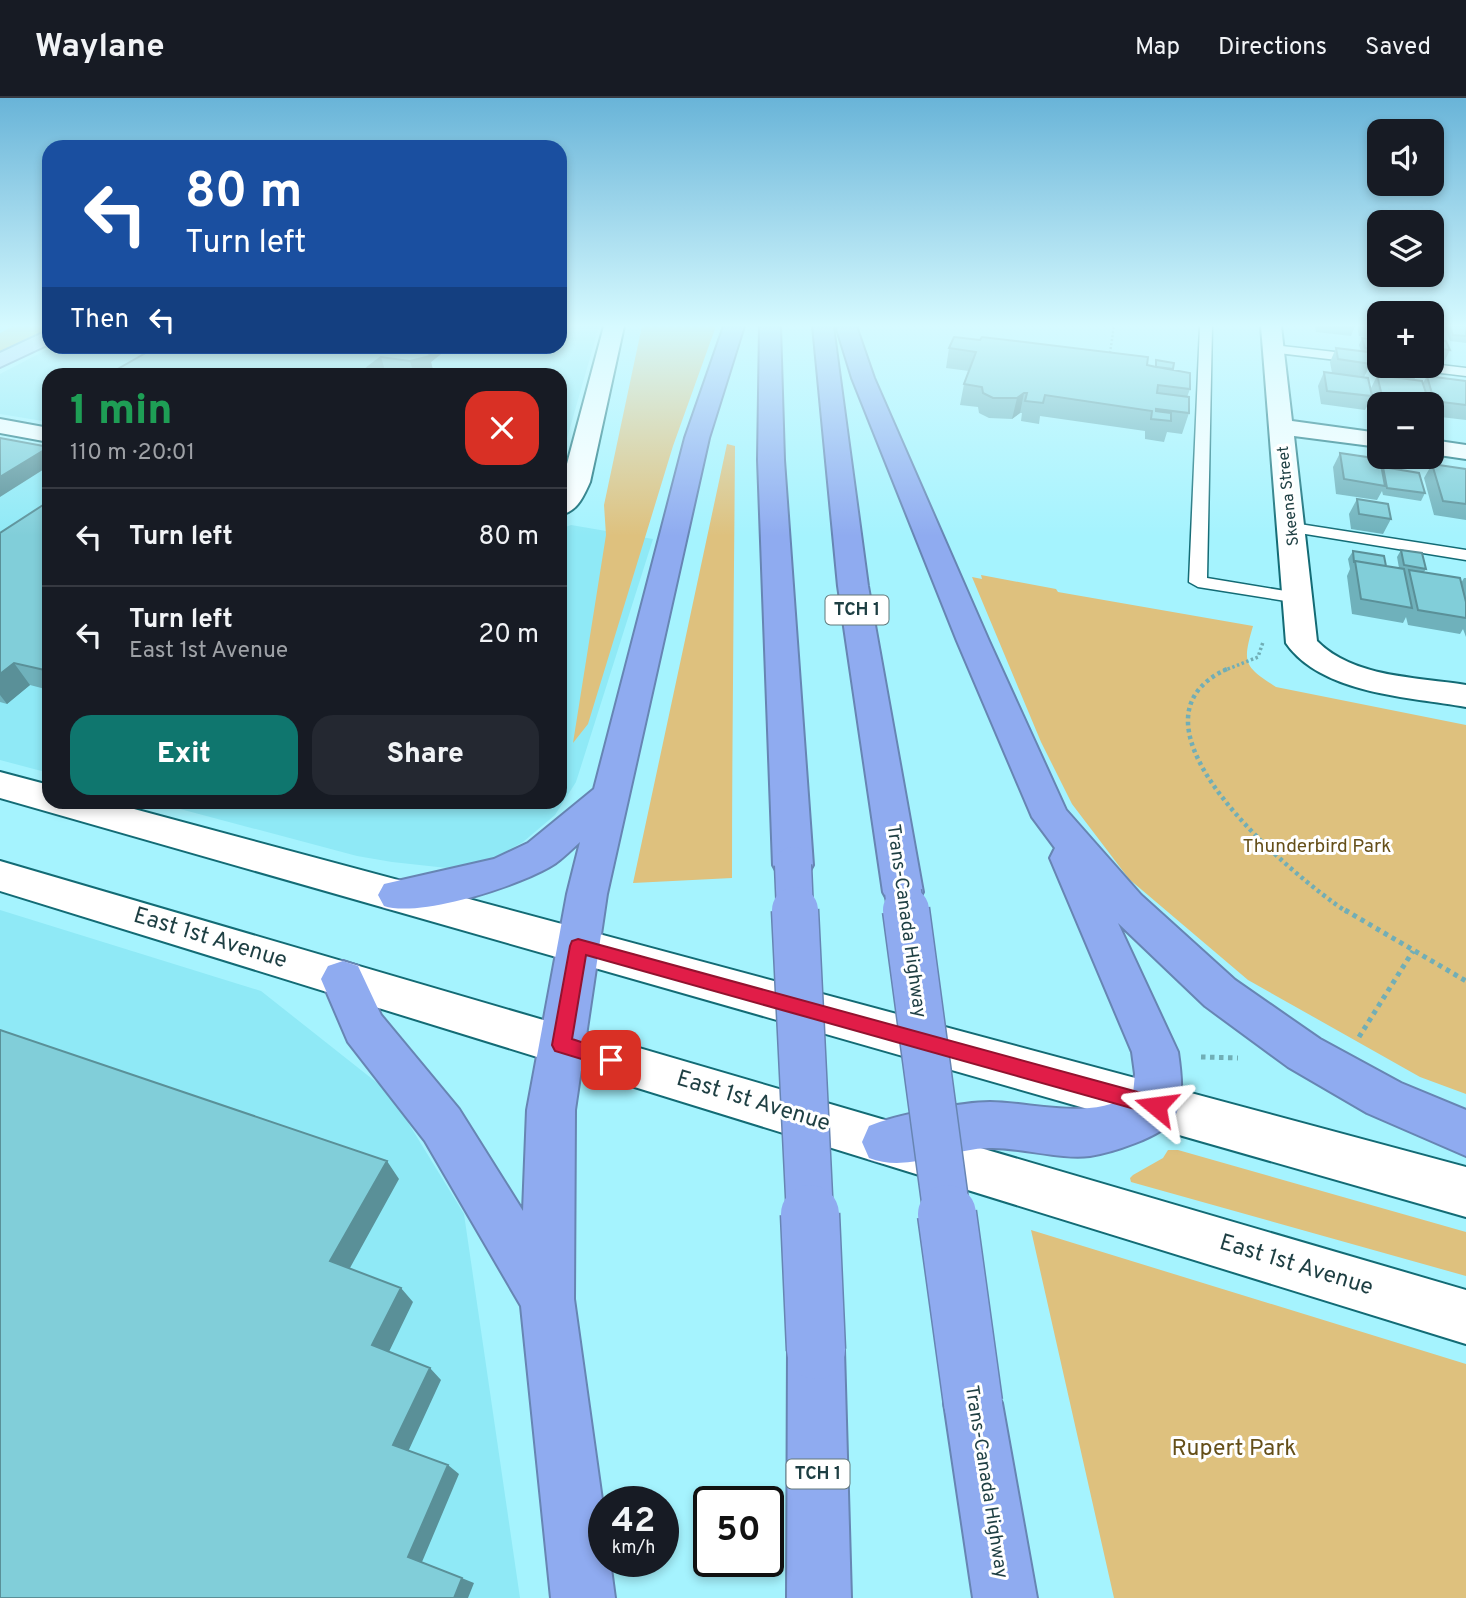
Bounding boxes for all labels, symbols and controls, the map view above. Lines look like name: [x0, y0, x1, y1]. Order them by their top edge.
text: Waylane: [35, 27, 165, 69]
text: Map: [1135, 33, 1180, 63]
text: Directions: [1218, 33, 1327, 63]
text: Saved: [1365, 33, 1431, 63]
map controls: [1367, 119, 1444, 469]
button: sound: [1367, 119, 1444, 196]
text: 80 m: [185, 163, 302, 225]
icon: left: [70, 168, 161, 259]
button: layers: [1367, 210, 1444, 287]
text: Turn left: [185, 224, 306, 264]
icon: left: [143, 301, 181, 339]
button: +: [1367, 301, 1444, 378]
text: Then: [70, 304, 129, 337]
text: 1 min: [70, 386, 173, 439]
button: close: [465, 391, 539, 465]
button: −: [1367, 392, 1444, 469]
text: 110 m · 20:01: [70, 439, 195, 468]
street label: Skeena Street: [1274, 445, 1304, 547]
icon: left: [70, 518, 108, 556]
text: Turn left: [129, 521, 233, 554]
text: 80 m: [479, 521, 539, 554]
road number: TCH 1: [826, 596, 888, 624]
text: Turn left: [129, 604, 233, 637]
icon: left: [70, 616, 108, 654]
text: 20 m: [478, 619, 539, 652]
text: East 1st Avenue: [129, 637, 288, 666]
button: Exit: [70, 715, 298, 795]
button: Share: [312, 715, 539, 795]
street label: Trans-Canada Highway: [881, 823, 931, 1019]
park label: Thunderbird Park: [1243, 835, 1391, 859]
street label: East 1st Avenue: [130, 902, 290, 976]
pin: [581, 1030, 641, 1090]
icon: arrive: [592, 1041, 630, 1079]
street label: East 1st Avenue: [673, 1065, 833, 1139]
position arrow: [1119, 1069, 1193, 1143]
street label: East 1st Avenue: [1216, 1229, 1376, 1303]
street label: Trans-Canada Highway: [959, 1384, 1013, 1580]
park label: Rupert Park: [1172, 1435, 1296, 1464]
road number: TCH 1: [786, 1460, 850, 1489]
speed limit sign: 50: [693, 1486, 784, 1577]
text: 42: [612, 1500, 655, 1544]
text: km/h: [612, 1537, 655, 1560]

